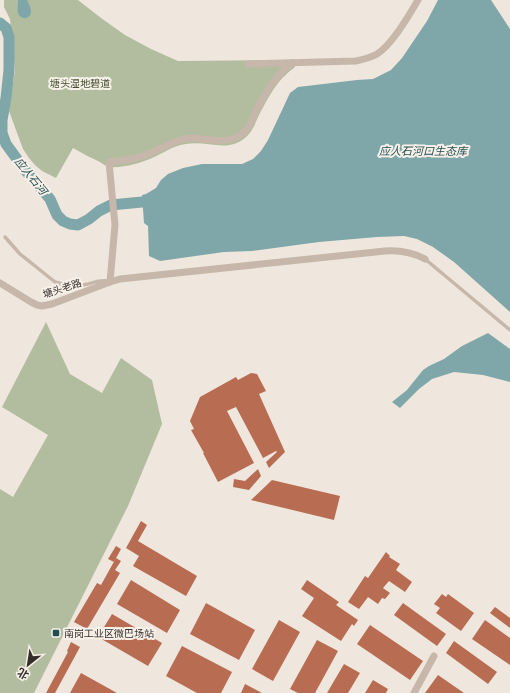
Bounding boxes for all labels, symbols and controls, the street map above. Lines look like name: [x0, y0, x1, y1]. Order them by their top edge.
park label: 塘头湿地碧道: [50, 78, 110, 89]
water label: 应人石河口生态库: [379, 145, 469, 158]
water label: 应人石河: [12, 155, 51, 199]
street label: 塘头老路: [41, 277, 83, 300]
marker: 南岗工业区微巴场站: [51, 628, 61, 638]
place label: 南岗工业区微巴场站: [64, 628, 154, 639]
north arrow: [8, 645, 48, 685]
text: 北: [15, 665, 31, 682]

